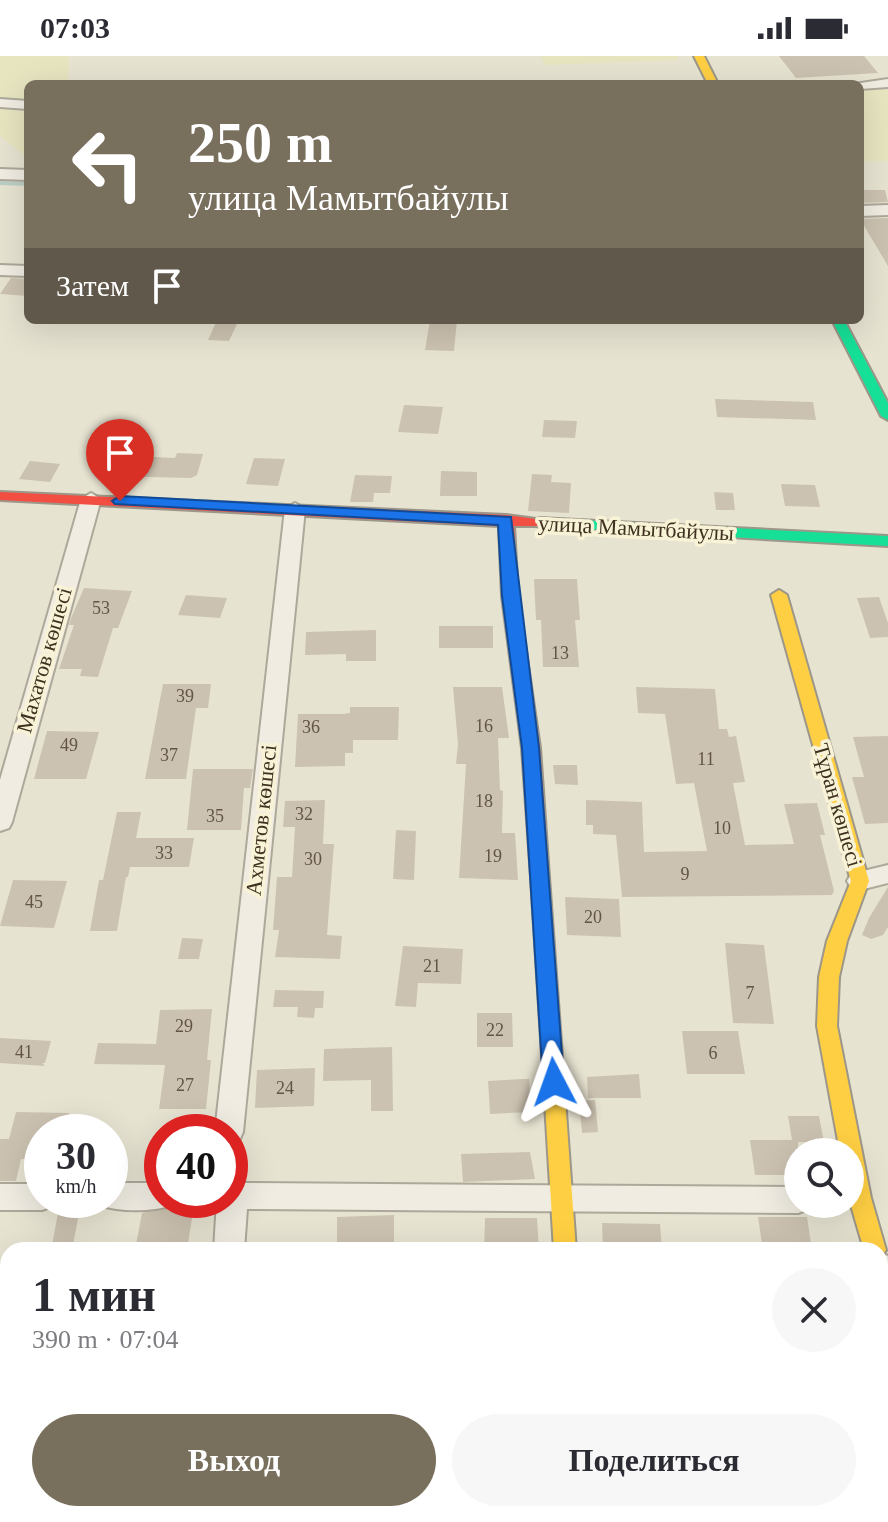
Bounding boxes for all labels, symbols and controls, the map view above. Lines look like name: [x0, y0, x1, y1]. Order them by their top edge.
text: 07:03: [40, 11, 110, 44]
icon: left: [56, 112, 160, 216]
text: 250 m: [188, 112, 333, 174]
text: улица Мамытбайулы: [188, 178, 509, 218]
icon: arrive: [145, 264, 189, 308]
text: Затем: [56, 269, 129, 302]
pin: [86, 419, 154, 501]
icon: arrive: [98, 431, 142, 475]
street label: улица Мамытбайулы: [537, 510, 735, 546]
street label: Махатов көшесі: [11, 584, 77, 736]
house number: 53: [92, 598, 110, 618]
house number: 13: [551, 643, 569, 663]
house number: 39: [176, 686, 194, 706]
house number: 16: [475, 716, 493, 736]
house number: 36: [302, 717, 320, 737]
house number: 49: [60, 735, 78, 755]
street label: Тұран көшесі: [808, 740, 868, 870]
street label: Ахметов көшесі: [241, 743, 281, 897]
house number: 37: [160, 745, 178, 765]
house number: 11: [697, 749, 715, 769]
house number: 18: [475, 791, 493, 811]
house number: 32: [295, 804, 313, 824]
house number: 35: [206, 806, 224, 826]
house number: 10: [713, 818, 731, 838]
house number: 33: [155, 843, 173, 863]
house number: 19: [484, 846, 502, 866]
house number: 30: [304, 849, 322, 869]
house number: 9: [681, 864, 690, 884]
house number: 45: [25, 892, 43, 912]
house number: 20: [584, 907, 602, 927]
house number: 21: [423, 956, 441, 976]
house number: 7: [746, 983, 755, 1003]
house number: 29: [175, 1016, 193, 1036]
house number: 22: [486, 1020, 504, 1040]
position arrow: [512, 1040, 596, 1124]
house number: 41: [15, 1042, 33, 1062]
house number: 6: [709, 1043, 718, 1063]
house number: 27: [176, 1075, 194, 1095]
house number: 24: [276, 1078, 294, 1098]
speed limit sign: 40: [144, 1114, 248, 1218]
text: 30: [56, 1133, 96, 1178]
map controls: [784, 1138, 864, 1218]
button: search: [784, 1138, 864, 1218]
text: km/h: [55, 1175, 97, 1197]
text: 1 мин: [32, 1268, 156, 1321]
button: close: [772, 1268, 856, 1352]
text: 390 m · 07:04: [32, 1325, 179, 1354]
button: Выход: [32, 1414, 436, 1506]
button: Поделиться: [452, 1414, 856, 1506]

